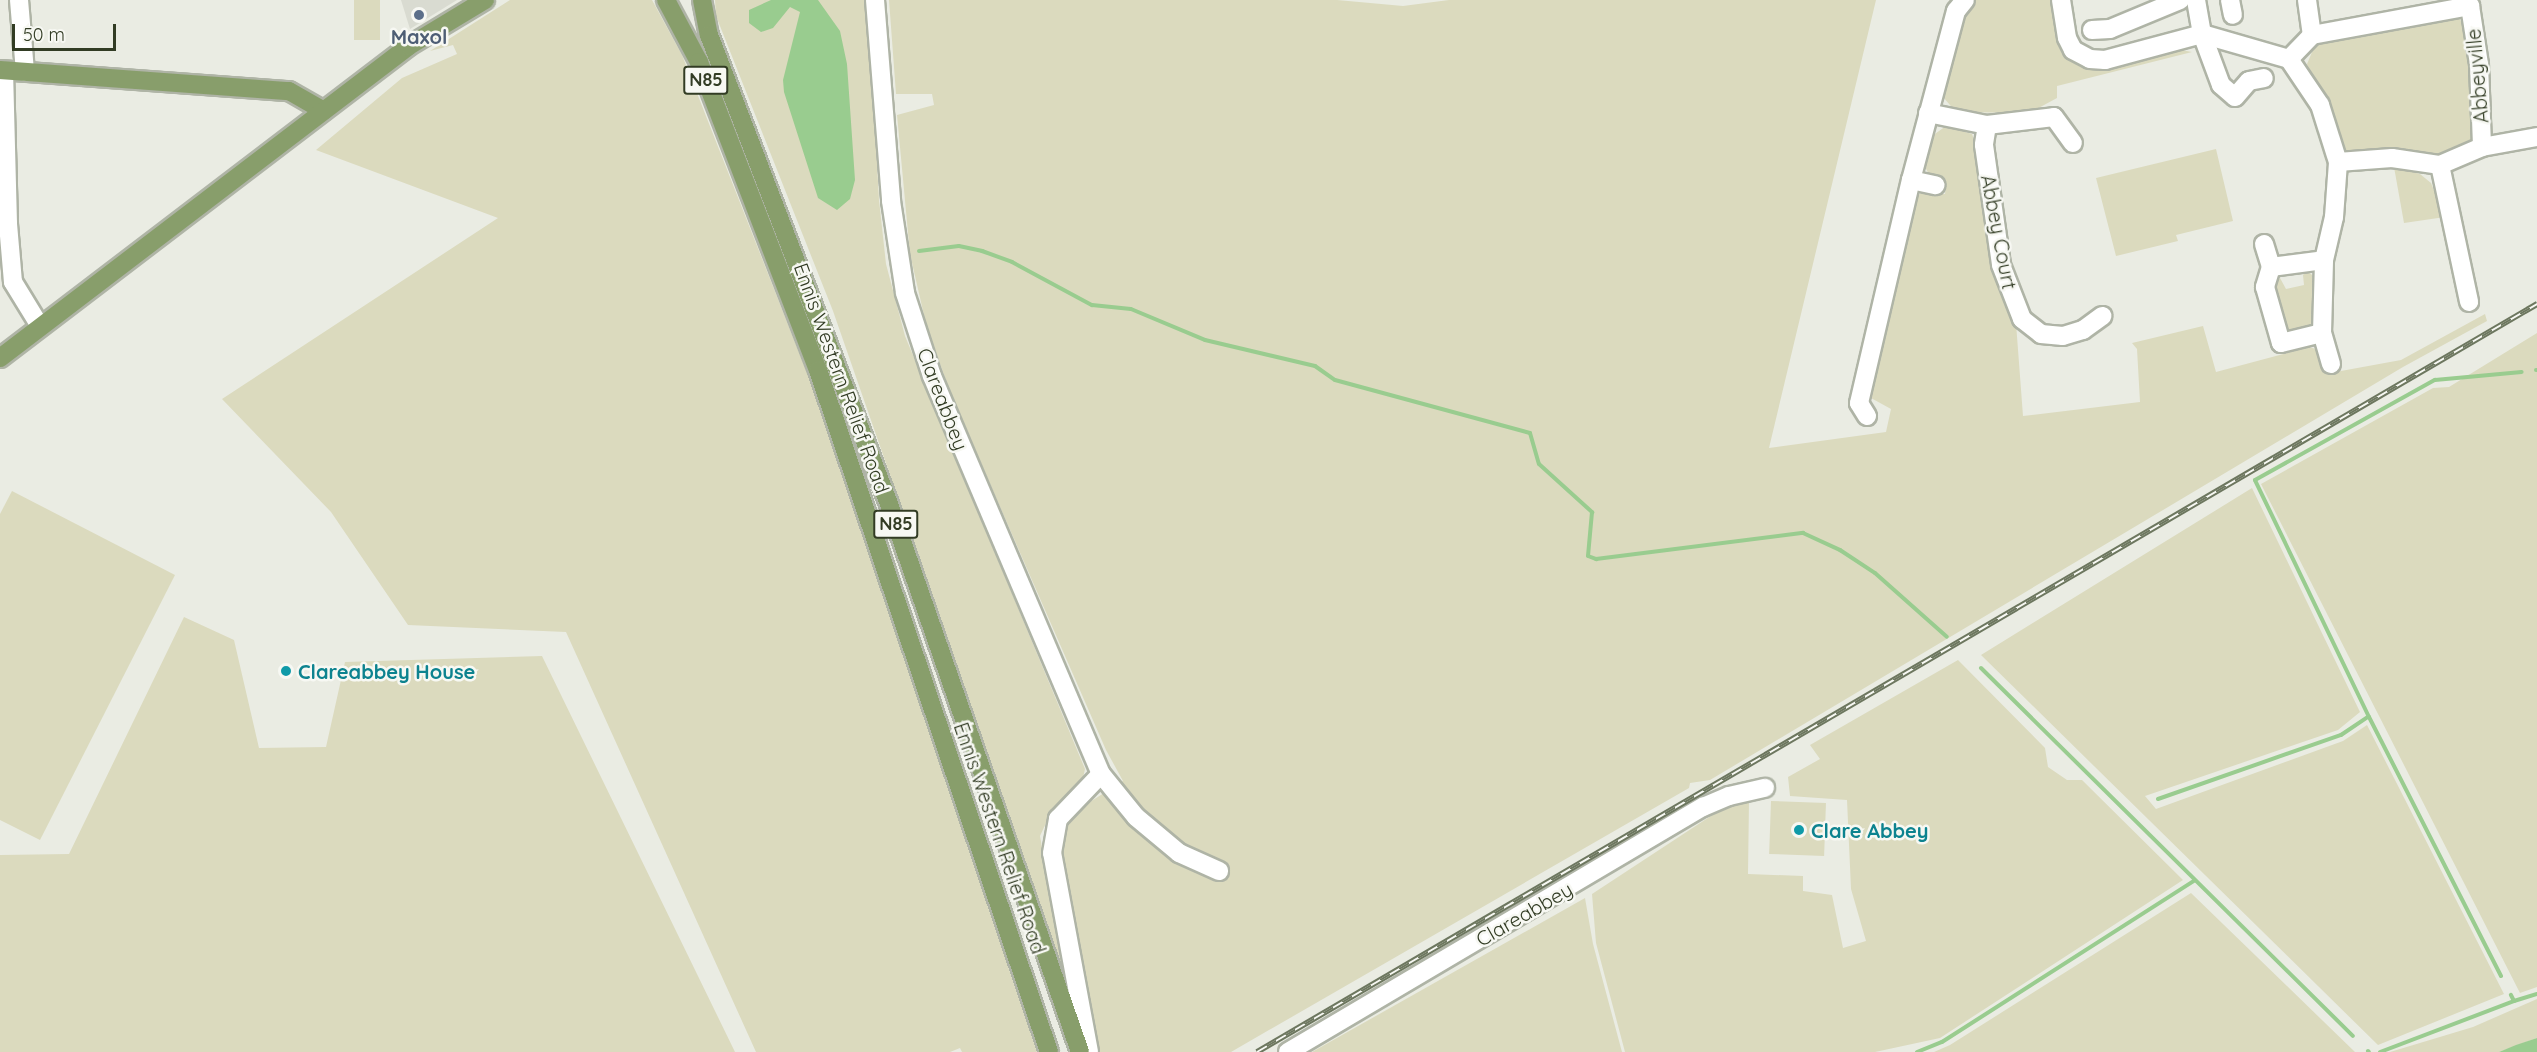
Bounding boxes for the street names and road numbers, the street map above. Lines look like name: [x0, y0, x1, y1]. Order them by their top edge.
street label: Abbeyville: [2461, 28, 2493, 124]
road number: N85: [682, 65, 730, 95]
street label: Abbey Court: [1976, 173, 2022, 291]
street label: Ennis Western Relief Road: [789, 260, 895, 496]
street label: Clareabbey: [913, 345, 973, 453]
road number: N85: [872, 509, 920, 539]
street label: Ennis Western Relief Road: [949, 719, 1051, 957]
street label: Clareabbey: [1472, 877, 1576, 951]

